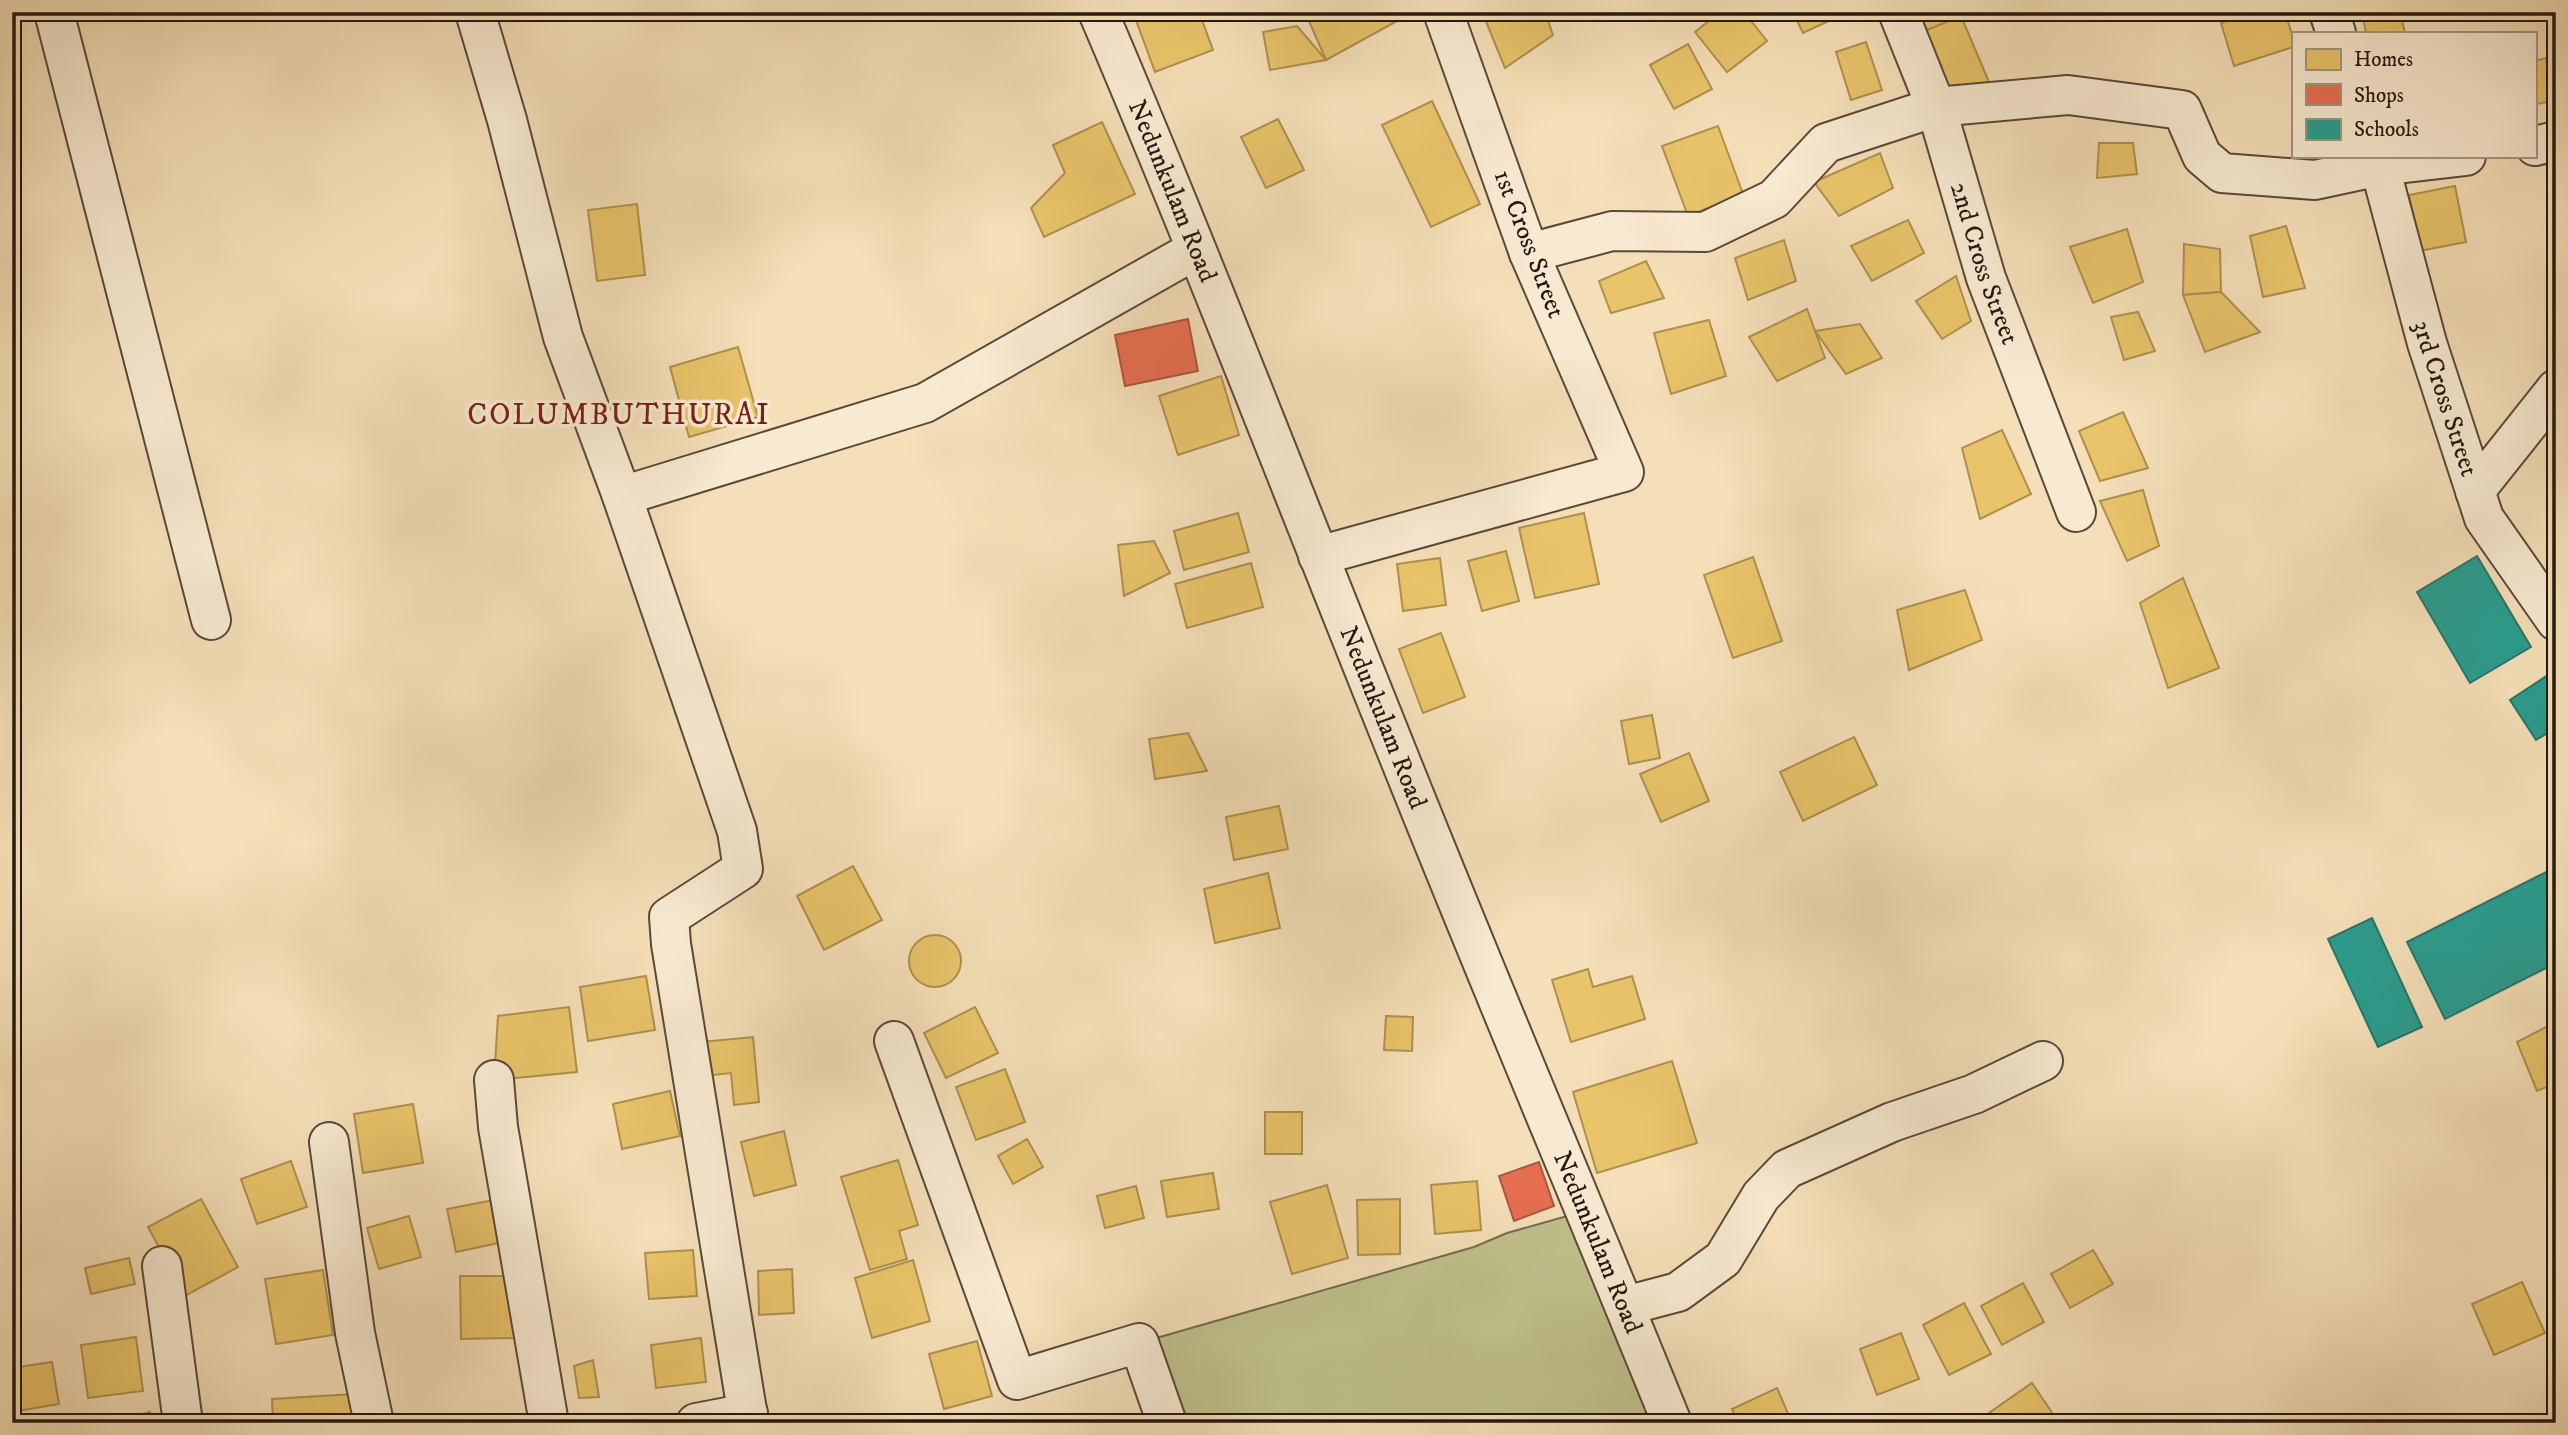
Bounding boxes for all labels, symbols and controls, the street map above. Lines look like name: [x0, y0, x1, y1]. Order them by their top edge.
legend: [2292, 32, 2536, 158]
text: Homes: [2354, 47, 2413, 73]
text: Shops: [2354, 83, 2404, 109]
street label: Nedunkulam Road: [1120, 95, 1224, 287]
text: Schools: [2354, 117, 2419, 143]
street label: 1st Cross Street: [1486, 165, 1572, 323]
street label: 2nd Cross Street: [1942, 178, 2027, 349]
street label: 3rd Cross Street: [2405, 317, 2486, 481]
district label: COLUMBUTHURAI: [467, 397, 771, 434]
street label: Nedunkulam Road: [1332, 622, 1435, 814]
street label: Nedunkulam Road: [1546, 1146, 1650, 1338]

